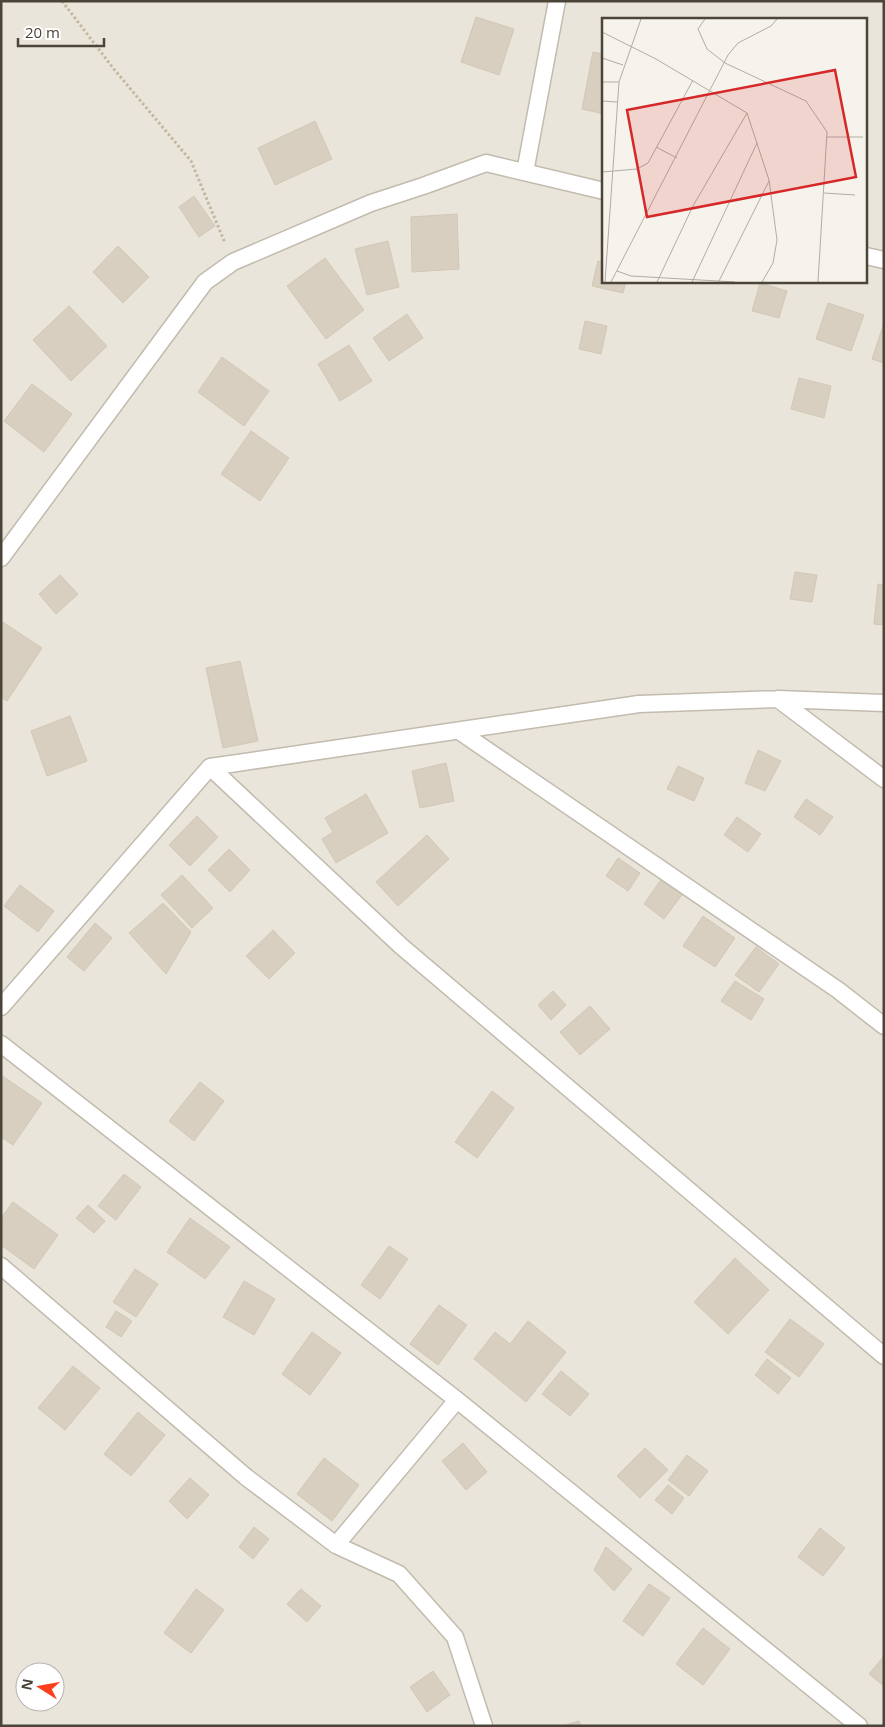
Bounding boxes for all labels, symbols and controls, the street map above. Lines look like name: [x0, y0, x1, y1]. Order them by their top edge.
scale bar: [18, 15, 104, 47]
inset map: [602, 18, 868, 282]
text: 20 m: [25, 22, 60, 42]
north arrow: [15, 1662, 65, 1712]
text: N: [16, 1677, 37, 1692]

